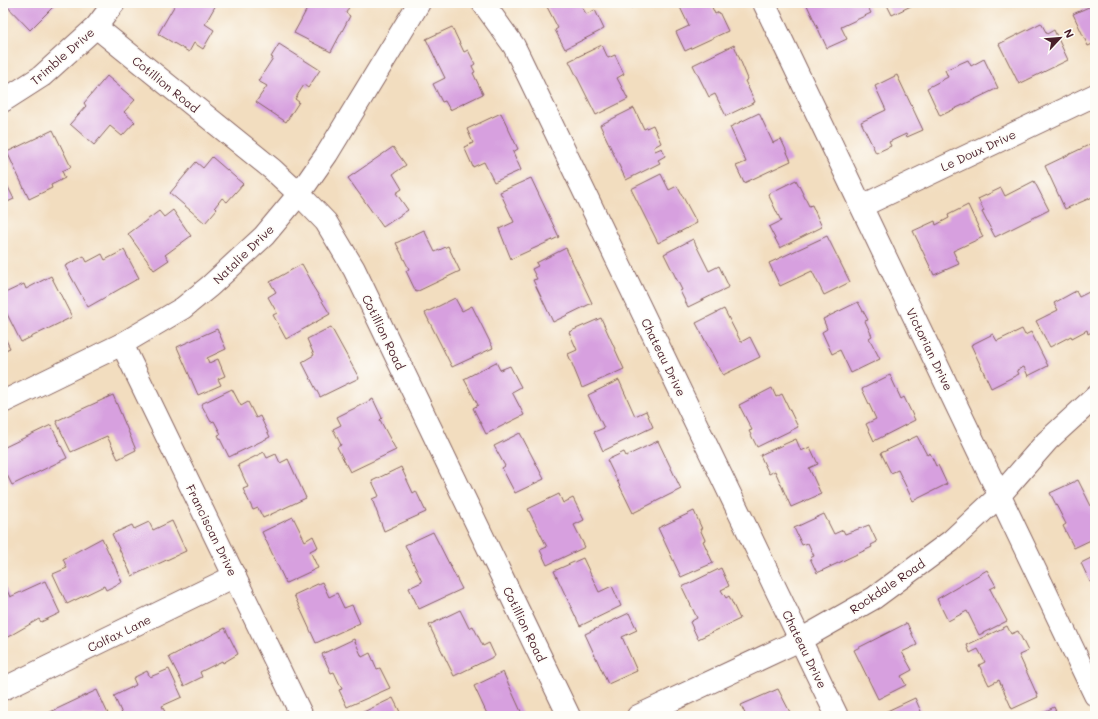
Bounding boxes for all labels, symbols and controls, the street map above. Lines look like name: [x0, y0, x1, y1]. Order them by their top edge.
north arrow: [1040, 18, 1080, 58]
street label: Trimble Drive: [27, 24, 97, 88]
text: N: [1061, 26, 1078, 40]
street label: Cotillion Road: [129, 52, 203, 116]
street label: Le Doux Drive: [938, 126, 1018, 174]
street label: Natalie Drive: [209, 221, 277, 287]
street label: Cotillion Road: [359, 292, 409, 373]
street label: Victorian Drive: [903, 305, 957, 393]
street label: Chateau Drive: [638, 315, 690, 399]
street label: Franciscan Drive: [183, 481, 241, 579]
street label: Rockdale Road: [846, 555, 928, 617]
street label: Cotillion Road: [500, 584, 550, 665]
street label: Chateau Drive: [779, 607, 831, 691]
street label: Colfax Lane: [85, 611, 153, 655]

